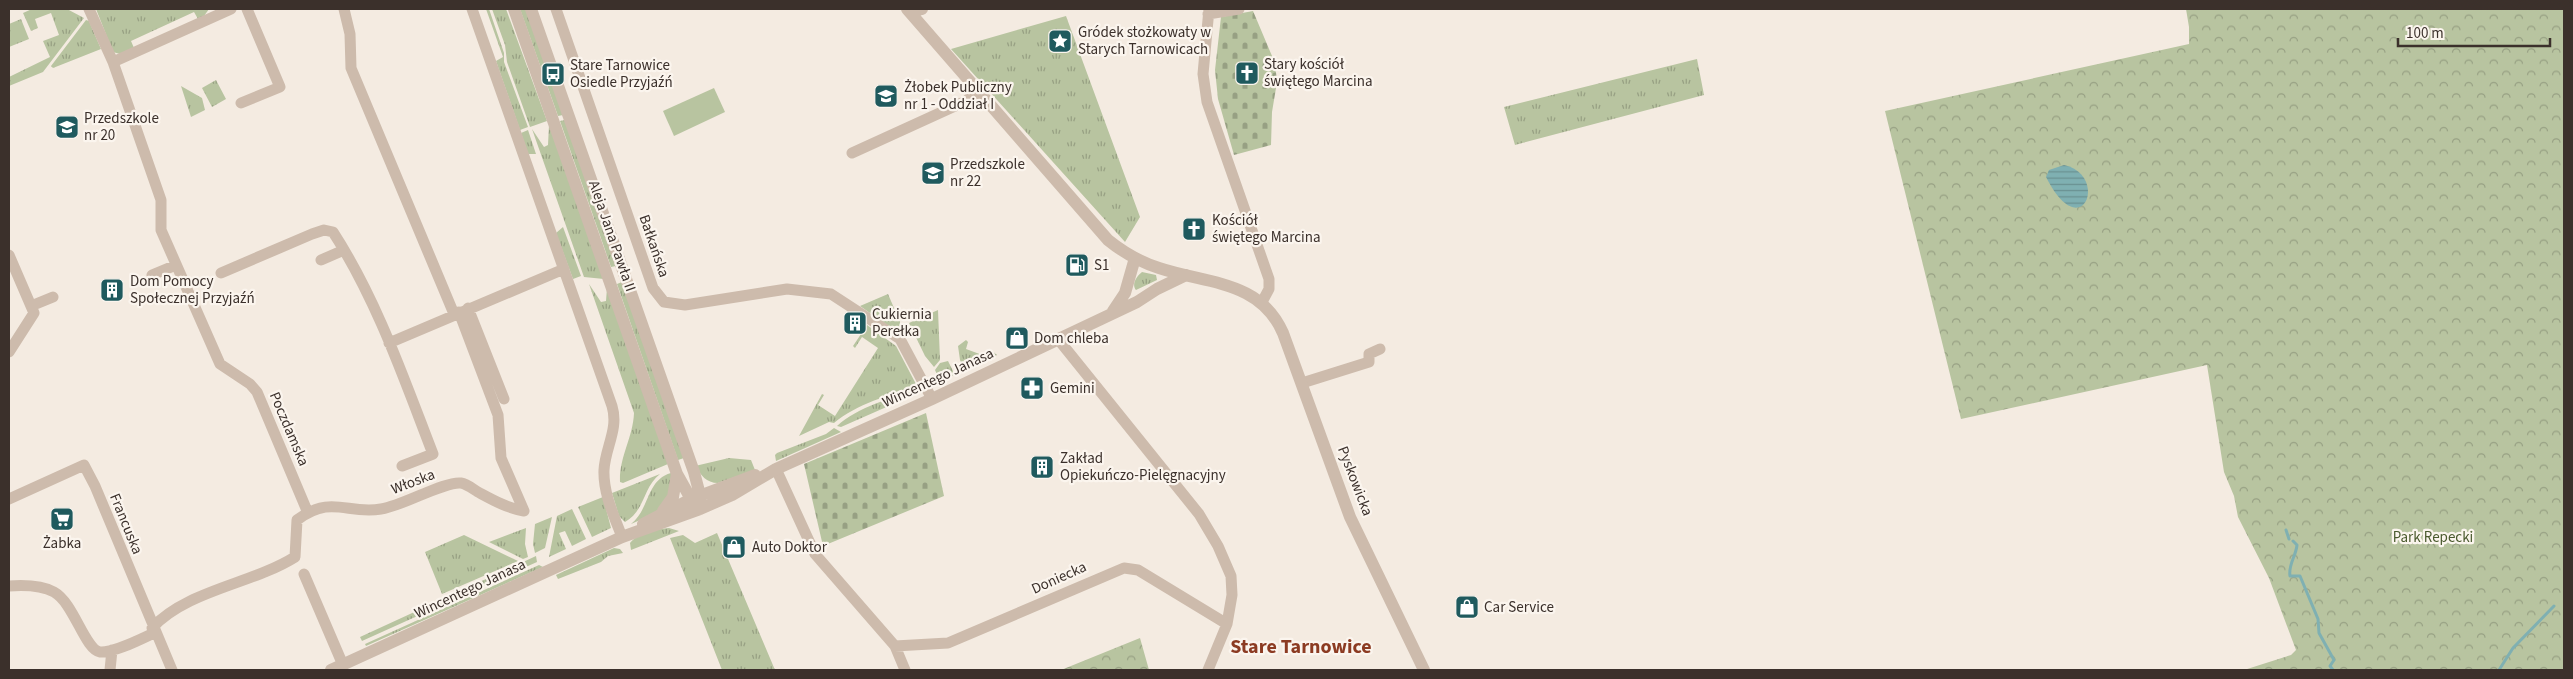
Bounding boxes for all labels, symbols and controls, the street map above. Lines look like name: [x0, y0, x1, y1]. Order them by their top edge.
scale bar: [2398, 15, 2550, 47]
place label: Gródek stożkowaty w Starych Tarnowicach: [1078, 22, 1211, 60]
text: 100 m: [2406, 23, 2444, 44]
place icon: Gródek stożkowaty w Starych Tarnowicach: [1047, 28, 1073, 54]
place label: Stary kościół świętego Marcina: [1264, 54, 1373, 92]
place label: Stare Tarnowice Osiedle Przyjaźń: [570, 55, 673, 93]
church icon: Stary kościół świętego Marcina: [1234, 60, 1260, 86]
bus stop icon: Stare Tarnowice Osiedle Przyjaźń: [540, 61, 566, 87]
place label: Żłobek Publiczny nr 1 - Oddział I: [904, 77, 1012, 115]
school or university icon: Żłobek Publiczny nr 1 - Oddział I: [873, 83, 899, 109]
place label: Przedszkole nr 20: [84, 108, 159, 146]
school or university icon: Przedszkole nr 20: [54, 114, 80, 140]
place label: Przedszkole nr 22: [950, 154, 1025, 192]
school or university icon: Przedszkole nr 22: [920, 160, 946, 186]
street label: Aleja Jana Pawła II: [583, 178, 641, 294]
place label: Kościół świętego Marcina: [1212, 210, 1321, 248]
street label: Bałkańska: [633, 212, 675, 280]
church icon: Kościół świętego Marcina: [1181, 216, 1207, 242]
fuel station icon: S1: [1064, 252, 1090, 278]
place label: S1: [1094, 255, 1109, 276]
place label: Dom Pomocy Społecznej Przyjaźń: [130, 271, 255, 309]
building icon: Dom Pomocy Społecznej Przyjaźń: [99, 277, 125, 303]
place label: Cukiernia Perełka: [872, 304, 932, 342]
building icon: Cukiernia Perełka: [842, 310, 868, 336]
shop icon: Dom chleba: [1004, 325, 1030, 351]
place label: Dom chleba: [1034, 328, 1109, 349]
street label: Wincentego Janasa: [879, 343, 997, 413]
pharmacy icon: Gemini: [1019, 375, 1045, 401]
place label: Gemini: [1050, 378, 1095, 399]
street label: Poczdamska: [264, 389, 314, 469]
street label: Pyskowicka: [1332, 443, 1378, 519]
place label: Zakład Opiekuńczo-Pielęgnacyjny: [1060, 448, 1226, 486]
building icon: Zakład Opiekuńczo-Pielęgnacyjny: [1029, 454, 1055, 480]
street label: Włoska: [388, 464, 438, 500]
street label: Francuska: [104, 490, 148, 558]
supermarket icon: Żabka: [49, 506, 75, 532]
park label: Park Repecki: [2393, 527, 2473, 548]
place label: Żabka: [43, 533, 81, 554]
shop icon: Auto Doktor: [721, 534, 747, 560]
place label: Auto Doktor: [752, 537, 828, 558]
street label: Wincentego Janasa: [411, 554, 529, 624]
street label: Doniecka: [1028, 557, 1090, 599]
shop icon: Car Service: [1454, 594, 1480, 620]
place label: Car Service: [1484, 597, 1554, 618]
district label: Stare Tarnowice: [1230, 633, 1372, 661]

